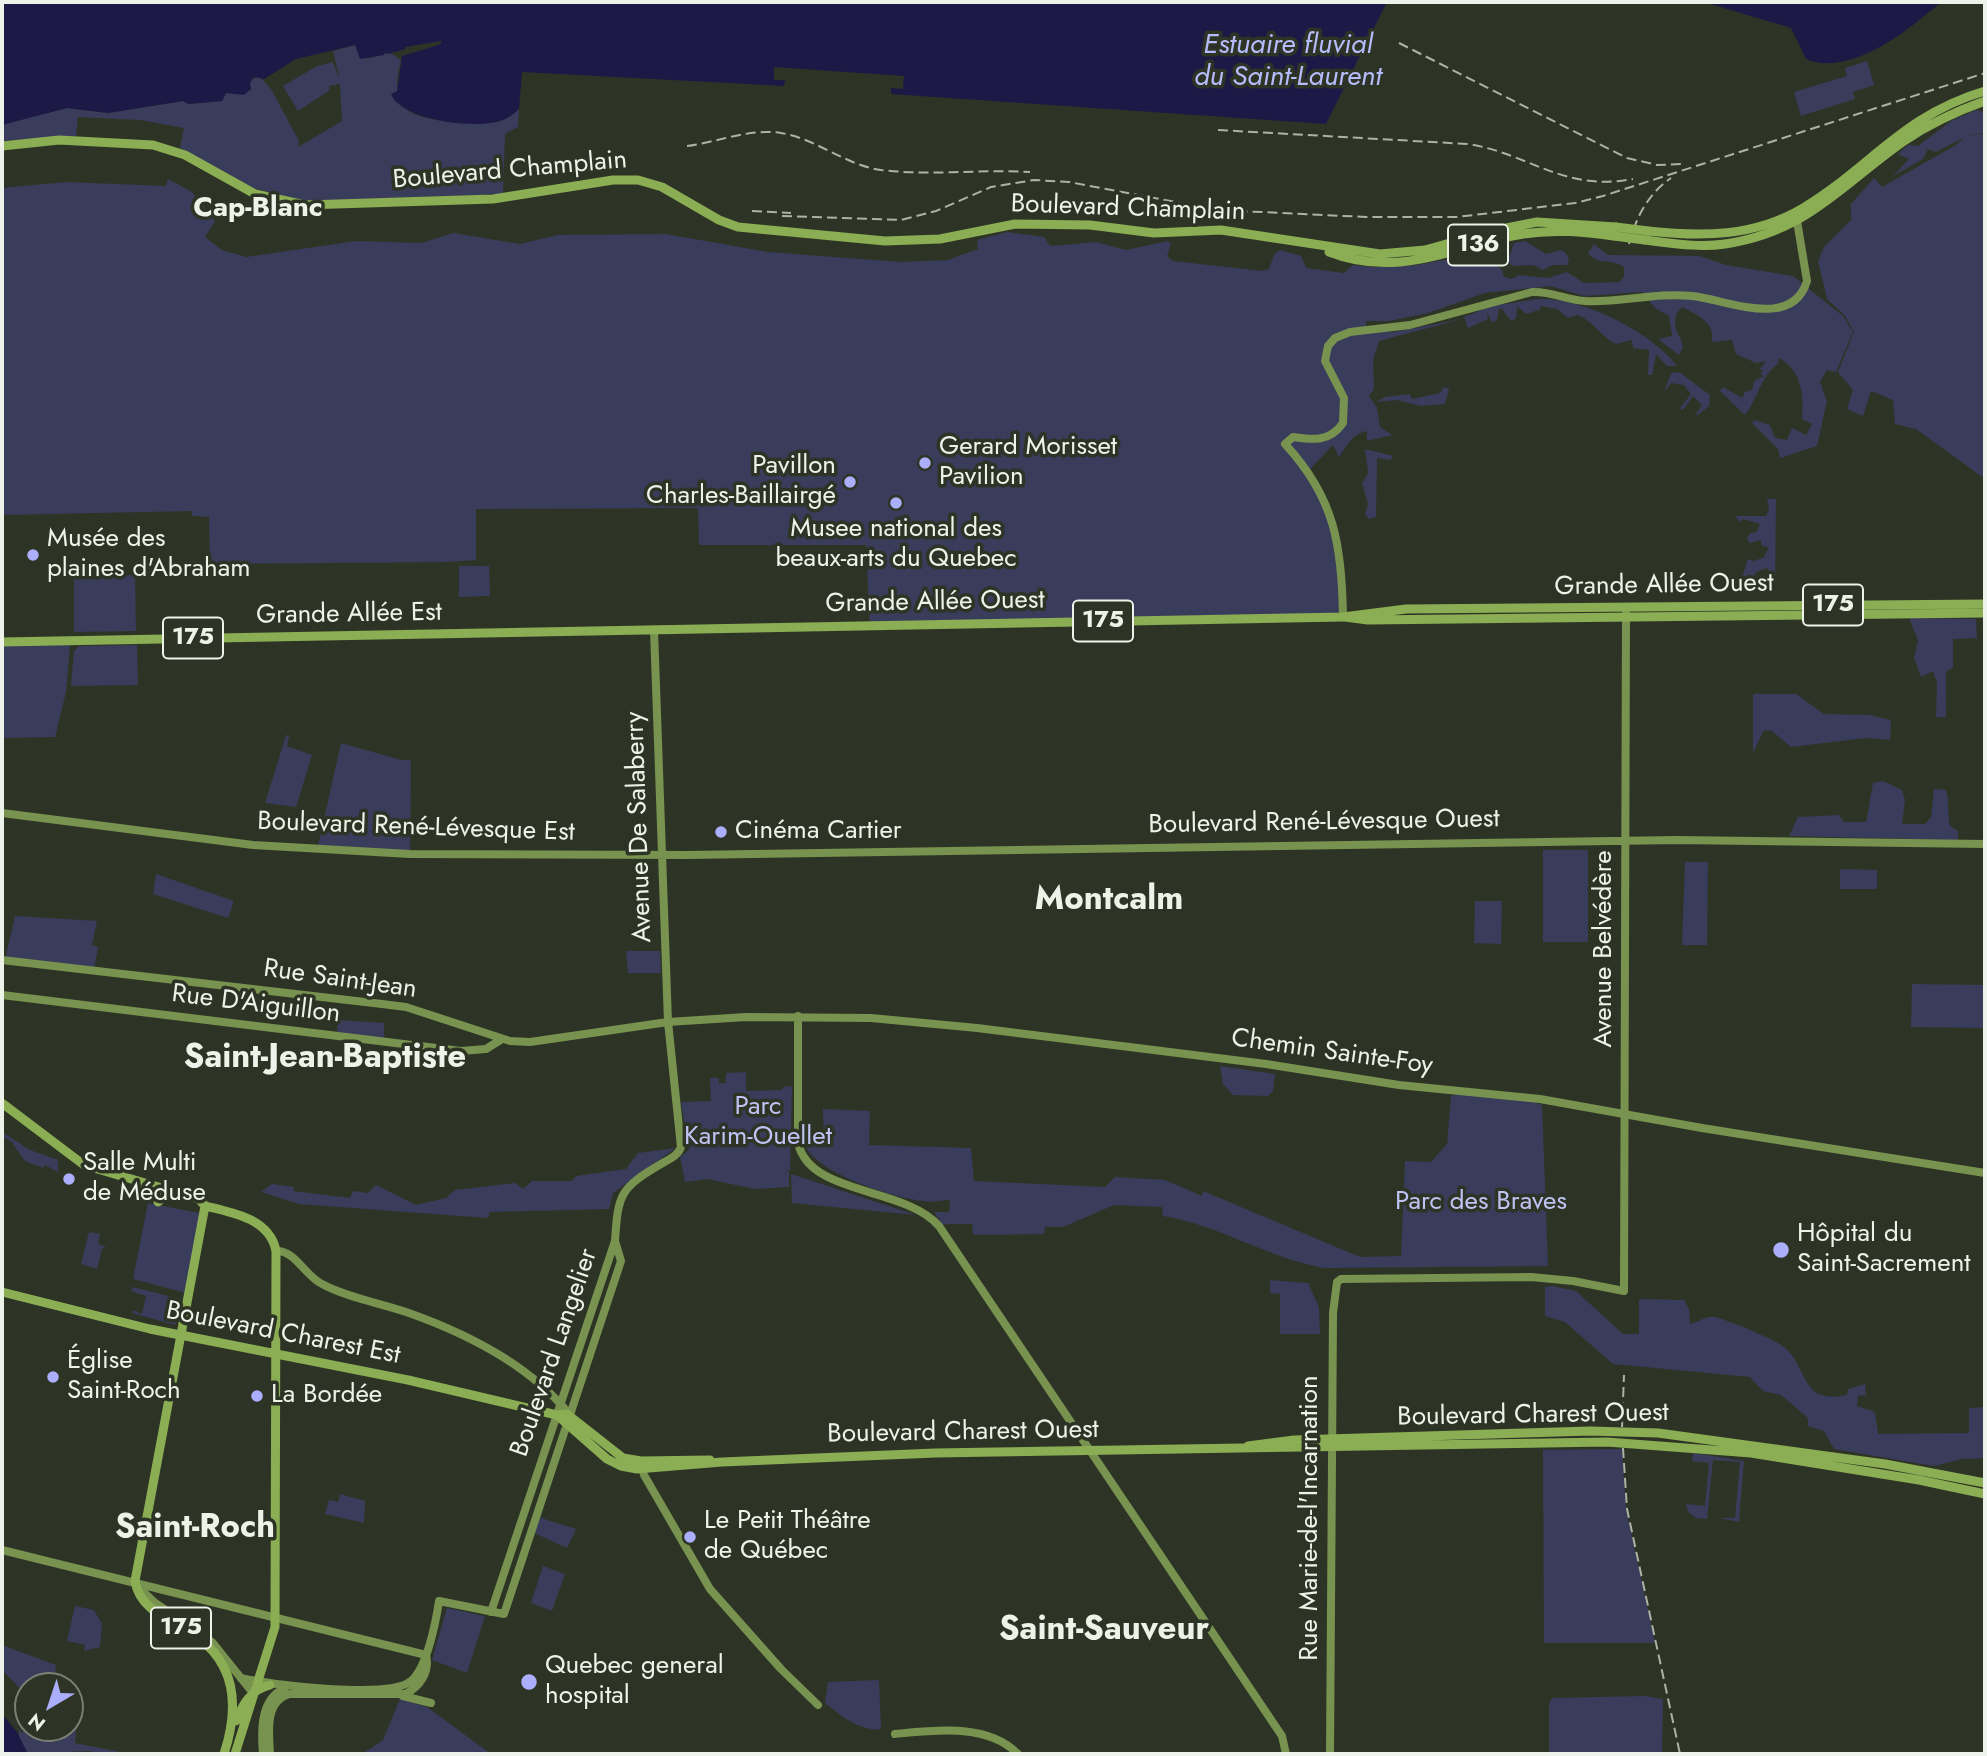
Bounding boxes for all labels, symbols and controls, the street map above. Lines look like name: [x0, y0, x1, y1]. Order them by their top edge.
water label: Estuaire fluvial du Saint-Laurent: [1194, 29, 1382, 95]
street label: Boulevard Champlain: [392, 145, 628, 197]
street label: Boulevard Champlain: [1010, 189, 1246, 229]
district label: Cap-Blanc: [193, 192, 323, 226]
road number: 136: [1448, 224, 1508, 266]
place label: Gerard Morisset Pavilion: [939, 432, 1117, 494]
place label: Pavillon Charles-Baillairgé: [646, 451, 836, 512]
marker: Gerard Morisset Pavilion: [917, 455, 933, 471]
marker: Pavillon Charles-Baillairgé: [842, 474, 858, 490]
marker: Musee national des beaux-arts du Quebec: [888, 495, 904, 511]
place label: Musee national des beaux-arts du Quebec: [775, 514, 1017, 576]
place label: Musée des plaines d'Abraham: [47, 524, 251, 586]
marker: Musée des plaines d'Abraham: [25, 547, 41, 563]
street label: Grande Allée Ouest: [1554, 568, 1774, 604]
road number: 175: [1803, 584, 1863, 626]
street label: Grande Allée Ouest: [825, 585, 1045, 621]
street label: Grande Allée Est: [256, 598, 442, 632]
road number: 175: [1073, 600, 1133, 642]
road number: 175: [163, 618, 223, 658]
street label: Avenue De Salaberry: [620, 711, 660, 943]
street label: Boulevard René-Lévesque Ouest: [1148, 804, 1500, 842]
street label: Boulevard René-Lévesque Est: [257, 807, 575, 849]
place label: Cinéma Cartier: [735, 816, 902, 848]
marker: Cinéma Cartier: [713, 824, 729, 840]
street label: Avenue Belvédère: [1589, 850, 1621, 1048]
district label: Montcalm: [1035, 881, 1183, 921]
street label: Rue Saint-Jean: [262, 954, 418, 1006]
street label: Rue D'Aiguillon: [170, 979, 342, 1031]
street label: Chemin Sainte-Foy: [1229, 1023, 1435, 1083]
district label: Saint-Jean-Baptiste: [184, 1039, 466, 1079]
park label: Parc Karim-Ouellet: [684, 1092, 832, 1154]
place label: Salle Multi de Méduse: [83, 1148, 206, 1210]
marker: Salle Multi de Méduse: [61, 1171, 77, 1187]
park label: Parc des Braves: [1395, 1187, 1567, 1219]
place label: Hôpital du Saint-Sacrement: [1797, 1219, 1971, 1280]
marker: Hôpital du Saint-Sacrement: [1771, 1240, 1791, 1260]
street label: Boulevard Langelier: [505, 1245, 605, 1461]
street label: Boulevard Charest Est: [163, 1296, 403, 1372]
place label: Église Saint-Roch: [67, 1346, 181, 1408]
marker: Église Saint-Roch: [45, 1369, 61, 1385]
street label: Rue Marie-de-l'Incarnation: [1295, 1375, 1327, 1661]
place label: La Bordée: [271, 1380, 382, 1412]
marker: La Bordée: [249, 1388, 265, 1404]
street label: Boulevard Charest Ouest: [1397, 1398, 1669, 1434]
street label: Boulevard Charest Ouest: [827, 1415, 1099, 1451]
place label: Le Petit Théâtre de Québec: [704, 1506, 871, 1568]
district label: Saint-Roch: [115, 1509, 275, 1549]
marker: Le Petit Théâtre de Québec: [682, 1529, 698, 1545]
road number: 175: [151, 1608, 211, 1648]
district label: Saint-Sauveur: [999, 1611, 1209, 1651]
place label: Quebec general hospital: [545, 1651, 724, 1712]
north arrow: [14, 1672, 84, 1742]
marker: Quebec general hospital: [519, 1672, 539, 1692]
text: N: [22, 1707, 51, 1737]

